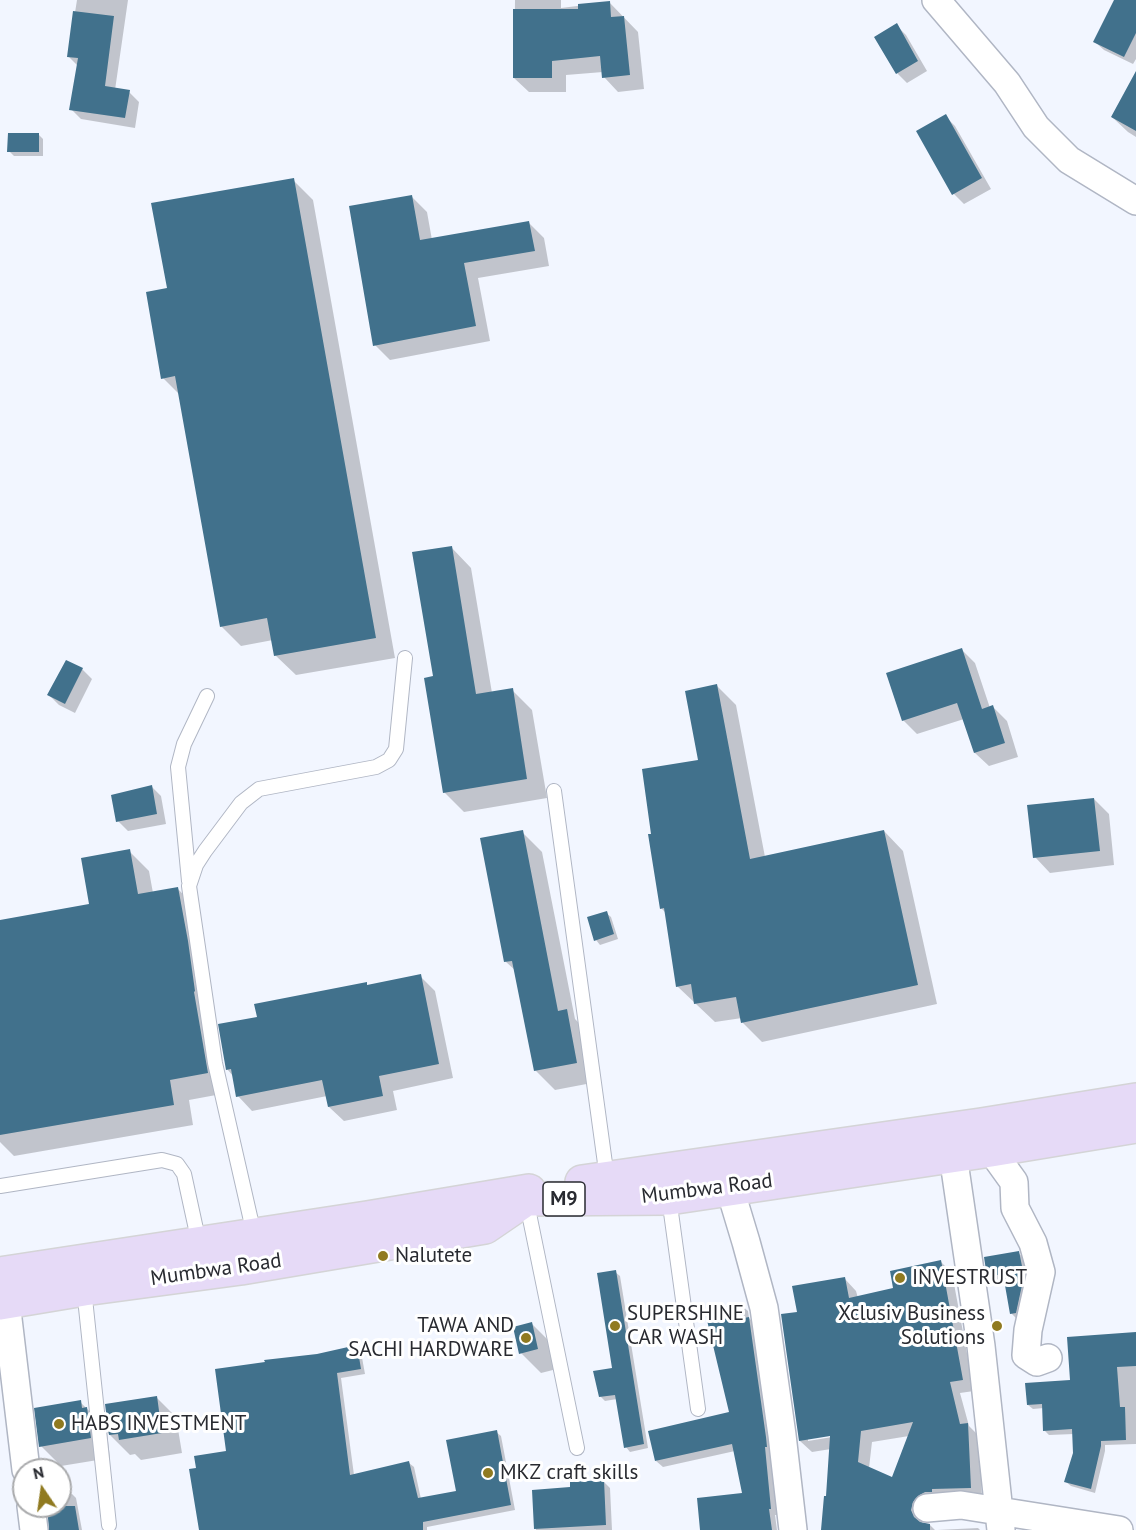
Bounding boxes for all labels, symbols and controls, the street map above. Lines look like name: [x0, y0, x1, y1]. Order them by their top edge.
street label: Mumbwa Road: [640, 1168, 774, 1210]
road number: M9: [543, 1182, 585, 1216]
place label: Nalutete: [395, 1243, 472, 1269]
street label: Mumbwa Road: [149, 1248, 283, 1292]
marker: Nalutete: [376, 1249, 390, 1263]
place label: INVESTRUST: [912, 1265, 1027, 1291]
marker: INVESTRUST: [893, 1271, 907, 1285]
place label: SUPERSHINE CAR WASH: [627, 1301, 744, 1351]
place label: Xclusiv Business Solutions: [838, 1301, 985, 1351]
place label: TAWA AND SACHI HARDWARE: [348, 1313, 514, 1363]
marker: SUPERSHINE CAR WASH: [608, 1319, 622, 1333]
marker: Xclusiv Business Solutions: [990, 1319, 1004, 1333]
marker: TAWA AND SACHI HARDWARE: [519, 1331, 533, 1345]
place label: HABS INVESTMENT: [71, 1411, 246, 1437]
marker: HABS INVESTMENT: [52, 1417, 66, 1431]
north arrow: [12, 1458, 72, 1518]
place label: MKZ craft skills: [500, 1460, 638, 1486]
text: N: [31, 1461, 46, 1483]
marker: MKZ craft skills: [481, 1466, 495, 1480]

